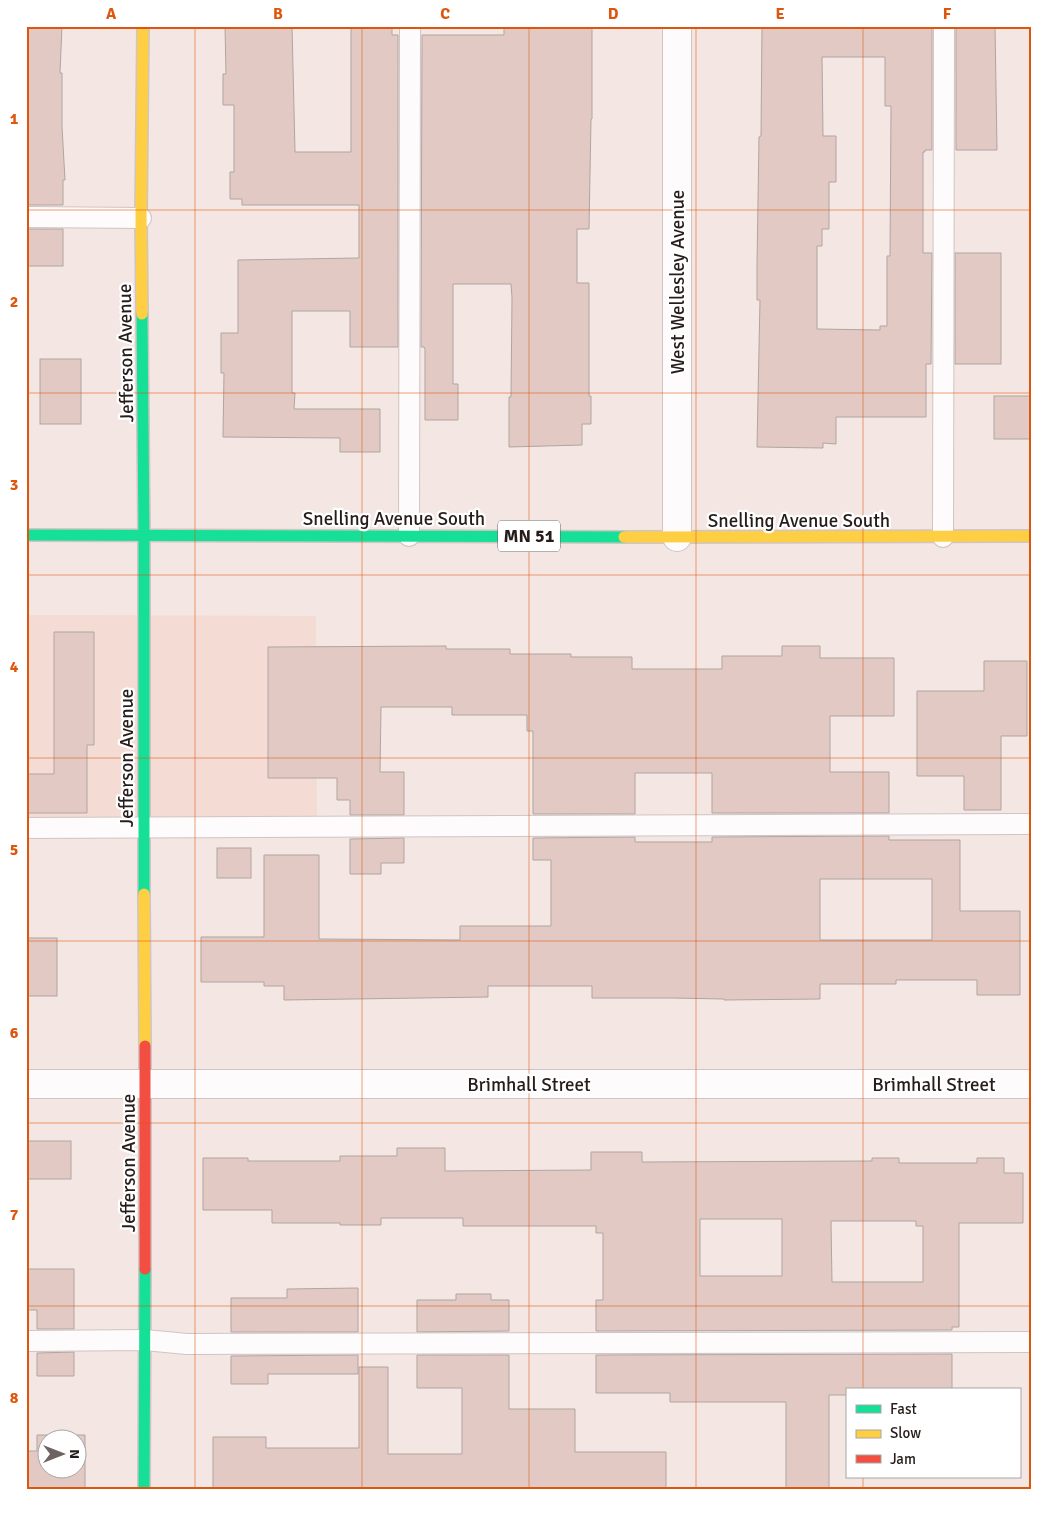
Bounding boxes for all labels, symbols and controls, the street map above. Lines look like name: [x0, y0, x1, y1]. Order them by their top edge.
text: A: [106, 4, 117, 24]
text: B: [273, 4, 283, 24]
text: C: [440, 4, 450, 24]
text: D: [608, 4, 619, 24]
text: E: [775, 4, 785, 24]
text: F: [943, 4, 952, 24]
text: 1: [10, 109, 19, 129]
street label: West Wellesley Avenue: [666, 190, 690, 374]
street label: Jefferson Avenue: [113, 283, 139, 423]
text: 2: [10, 292, 18, 312]
text: 3: [10, 475, 18, 495]
street label: Snelling Avenue South: [303, 507, 485, 531]
street label: Snelling Avenue South: [708, 509, 890, 533]
road number: MN 51: [498, 520, 560, 552]
text: 4: [10, 657, 19, 677]
street label: Jefferson Avenue: [115, 689, 139, 827]
text: 5: [10, 840, 18, 860]
text: 6: [10, 1023, 19, 1043]
street label: Brimhall Street: [467, 1073, 591, 1097]
street label: Brimhall Street: [872, 1073, 996, 1097]
street label: Jefferson Avenue: [117, 1094, 141, 1232]
text: 7: [10, 1205, 19, 1225]
text: 8: [10, 1388, 19, 1408]
legend: [846, 1388, 1020, 1478]
text: Fast: [890, 1400, 917, 1418]
text: Slow: [890, 1424, 921, 1442]
north arrow: [38, 1428, 88, 1478]
text: N: [66, 1449, 83, 1459]
text: Jam: [890, 1450, 916, 1468]

